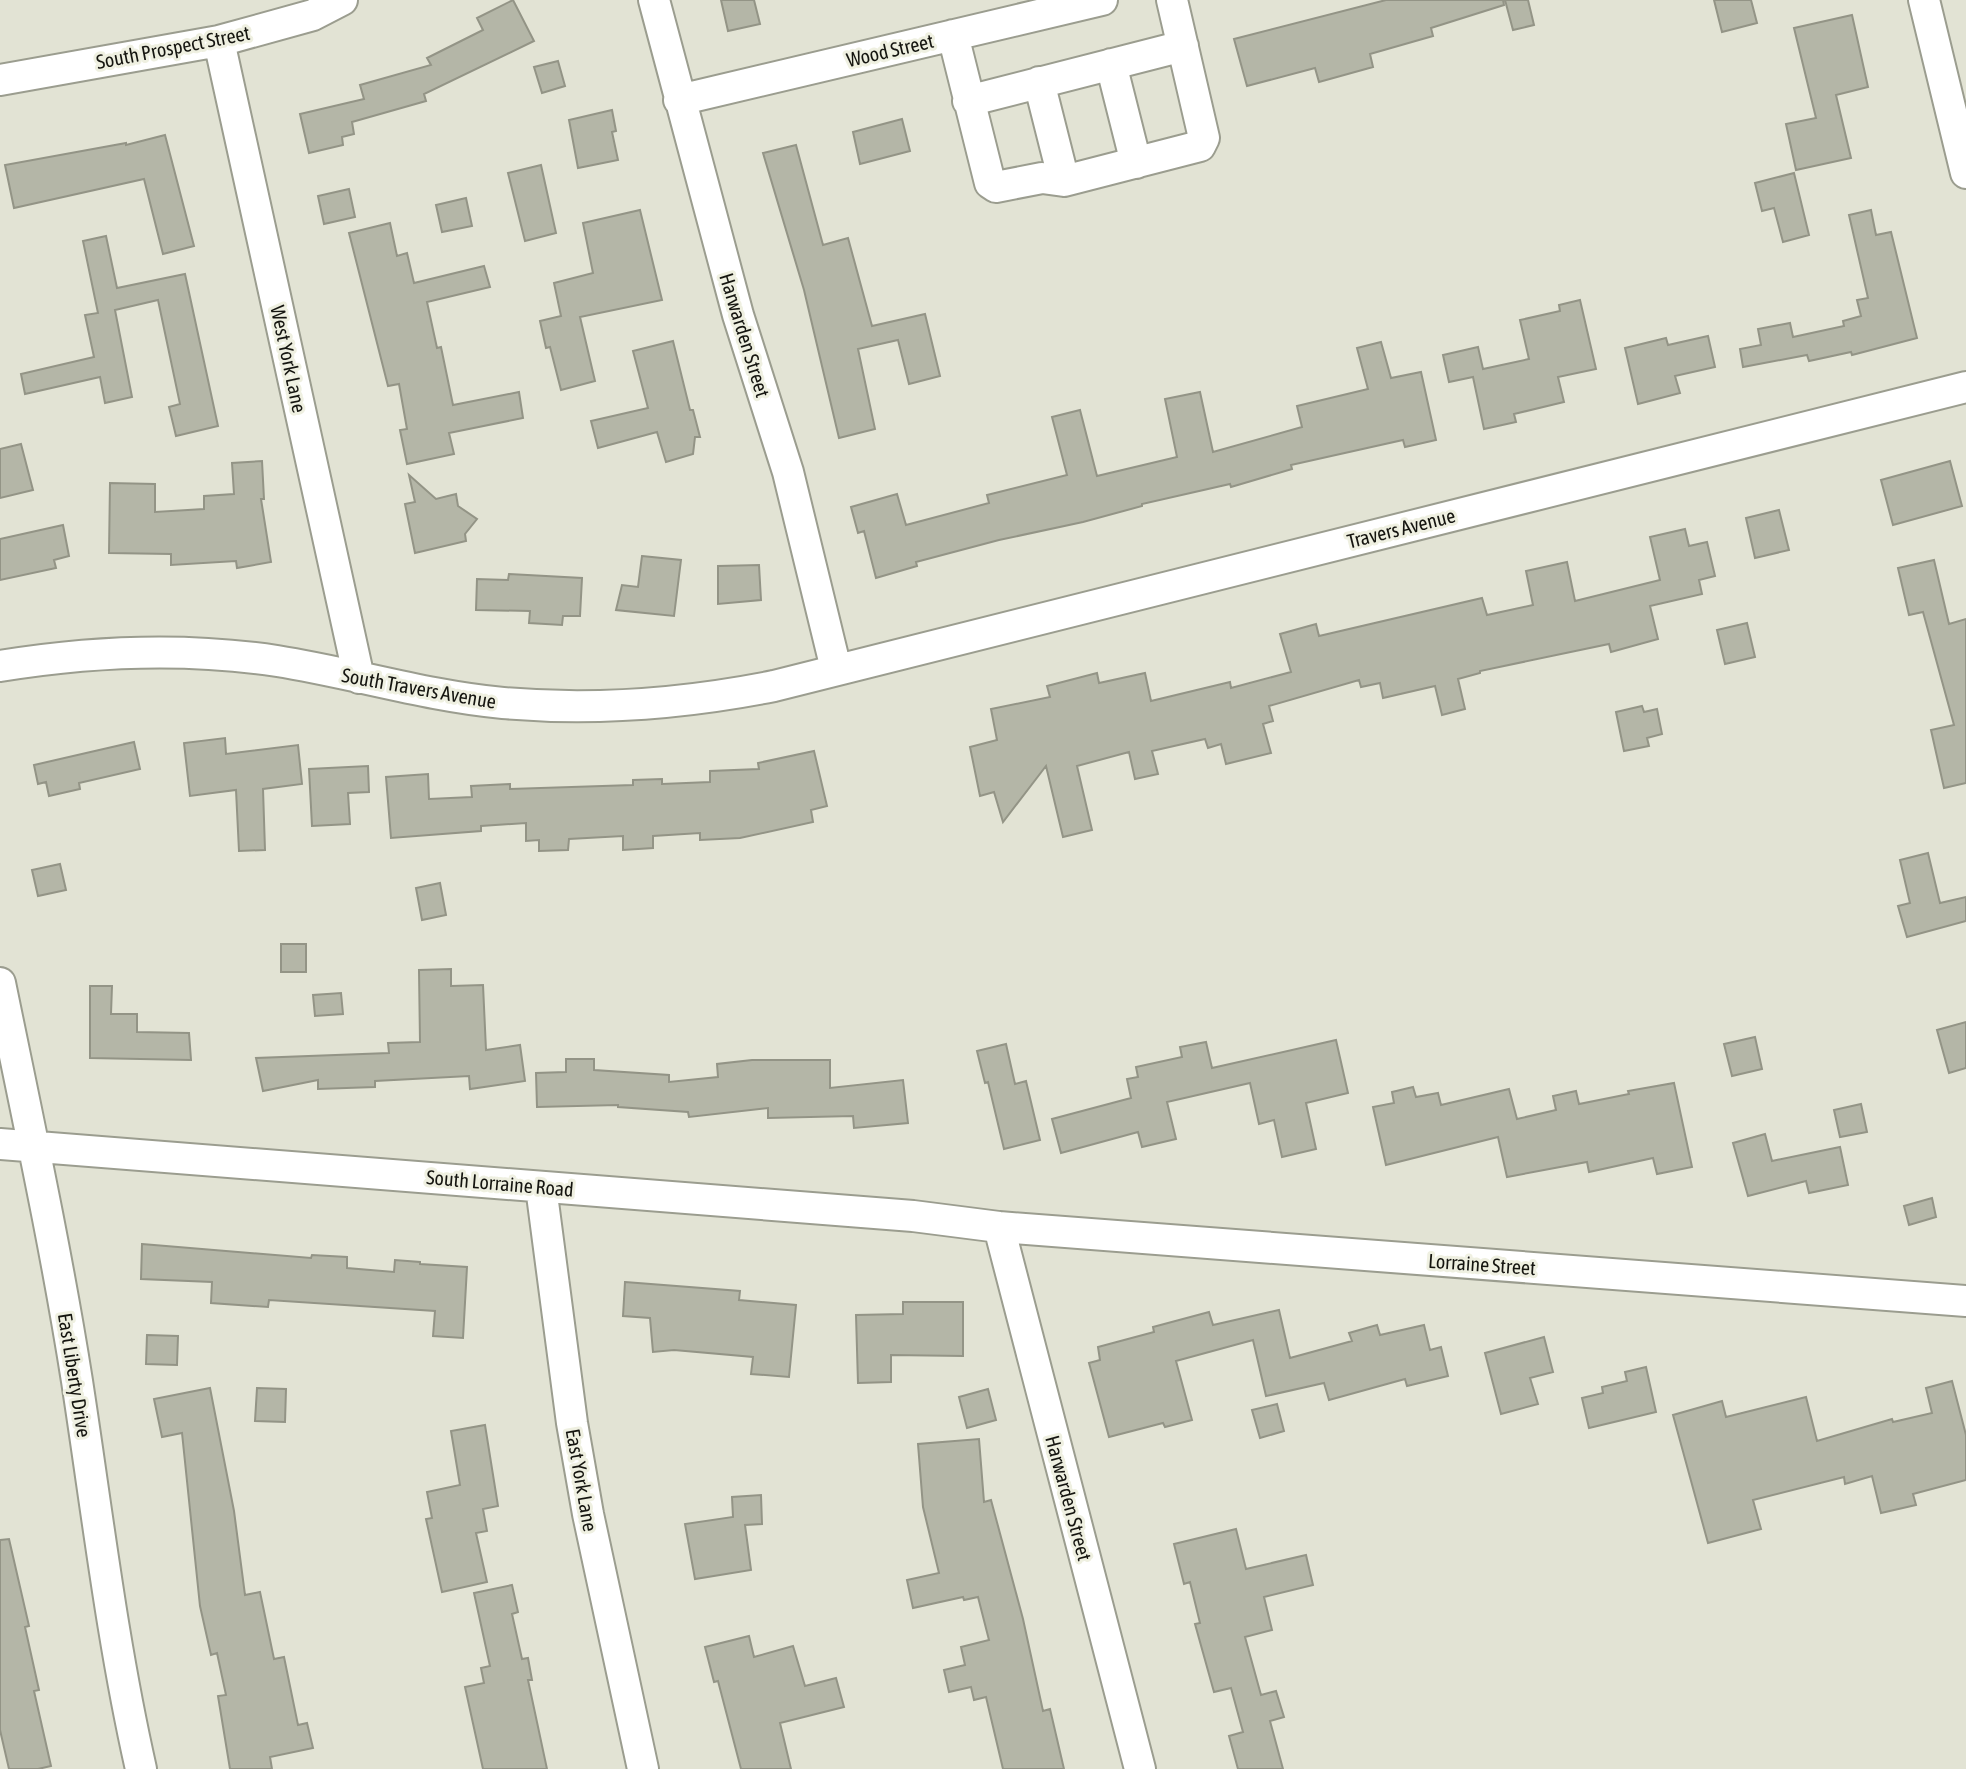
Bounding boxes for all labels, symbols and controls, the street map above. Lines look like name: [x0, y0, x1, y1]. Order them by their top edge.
street label: South Prospect Street: [94, 21, 252, 73]
street label: Wood Street: [844, 29, 936, 71]
street label: Harwarden Street: [715, 270, 775, 400]
street label: West York Lane: [266, 303, 312, 415]
street label: Travers Avenue: [1345, 503, 1457, 553]
street label: South Travers Avenue: [340, 663, 498, 713]
street label: South Lorraine Road: [425, 1165, 575, 1201]
street label: Lorraine Street: [1427, 1249, 1537, 1279]
street label: East Liberty Drive: [54, 1311, 96, 1439]
street label: East York Lane: [562, 1427, 602, 1533]
street label: Harwarden Street: [1041, 1433, 1097, 1563]

